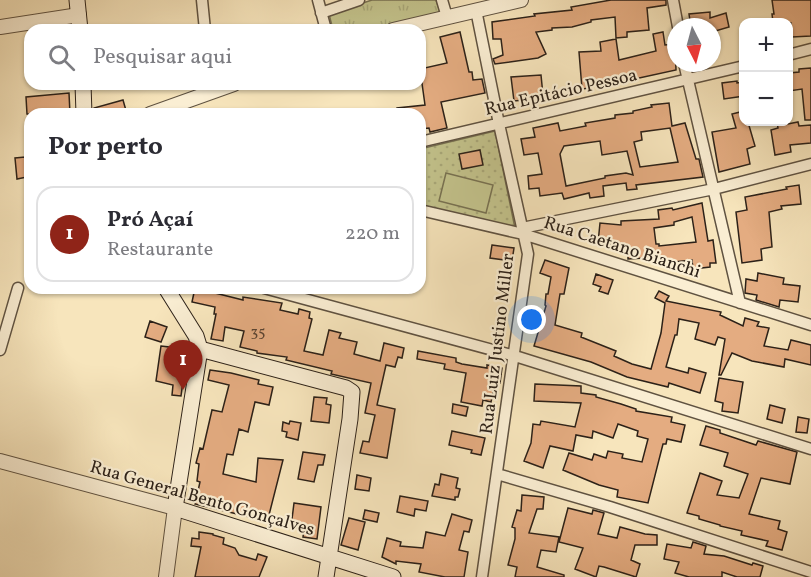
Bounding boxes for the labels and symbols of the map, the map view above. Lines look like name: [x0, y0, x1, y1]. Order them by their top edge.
north arrow: [667, 18, 721, 72]
street label: Rua Epitácio Pessoa: [482, 63, 640, 123]
street label: Rua Caetano Bianchi: [540, 211, 704, 285]
street label: Rua Luiz Justino Miller: [475, 252, 522, 436]
your location: [517, 305, 546, 334]
house number: 35: [251, 322, 265, 343]
pin: 1: [164, 340, 202, 390]
street label: Rua General Bento Gonçalves: [87, 455, 317, 543]

